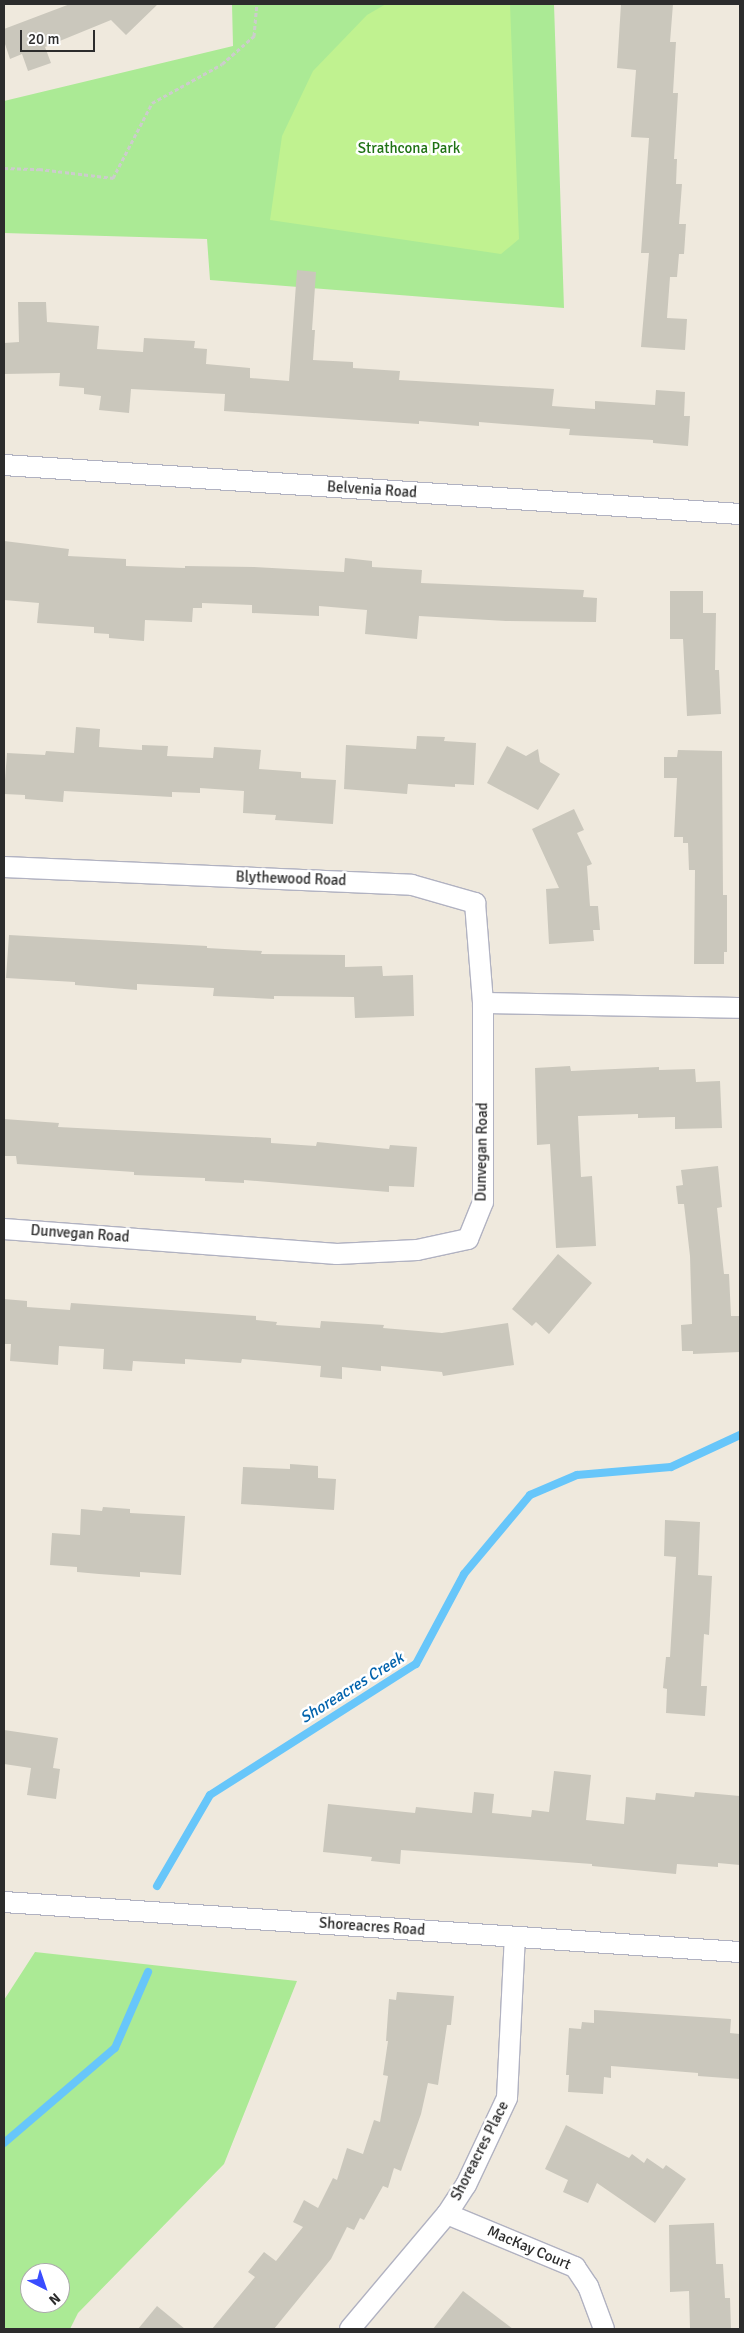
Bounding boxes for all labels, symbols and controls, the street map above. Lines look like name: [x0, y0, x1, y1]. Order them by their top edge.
scale bar: [22, 20, 98, 52]
text: 20 m: [28, 30, 59, 48]
park label: Strathcona Park: [358, 140, 460, 158]
street label: Belvenia Road: [326, 478, 418, 502]
street label: Blythewood Road: [235, 868, 347, 890]
street label: Dunvegan Road: [472, 1102, 492, 1202]
street label: Dunvegan Road: [30, 1222, 130, 1246]
water label: Shoreacres Creek: [297, 1648, 407, 1728]
street label: Shoreacres Road: [318, 1914, 426, 1940]
street label: Shoreacres Place: [447, 2098, 513, 2204]
street label: MacKay Court: [484, 2222, 574, 2274]
north arrow: [20, 2263, 70, 2313]
text: N: [45, 2289, 64, 2309]

